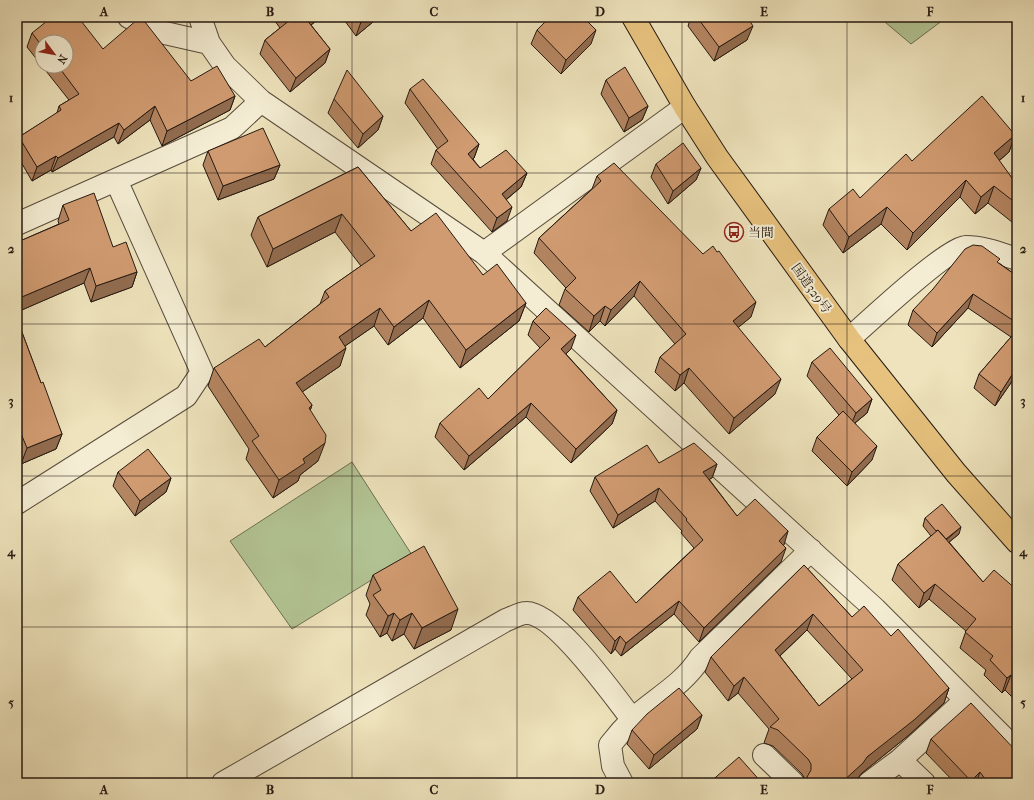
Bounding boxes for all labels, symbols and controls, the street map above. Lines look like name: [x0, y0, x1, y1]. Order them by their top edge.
text: A: [99, 4, 109, 19]
text: B: [266, 4, 275, 19]
text: C: [430, 4, 439, 19]
text: D: [595, 4, 605, 19]
text: E: [760, 4, 768, 19]
text: F: [926, 4, 934, 19]
north arrow: [34, 34, 74, 74]
text: N: [54, 52, 70, 67]
text: 1: [9, 90, 14, 105]
text: 1: [1021, 90, 1026, 105]
bus stop icon: 当間: [723, 221, 745, 243]
place label: 当間: [748, 225, 774, 240]
text: 2: [8, 241, 15, 256]
text: 2: [1020, 241, 1027, 256]
street label: 国道329号: [789, 260, 835, 316]
text: 3: [8, 393, 14, 409]
text: 3: [1020, 393, 1026, 409]
text: 4: [6, 544, 16, 560]
text: 4: [1018, 544, 1028, 560]
text: 5: [8, 695, 14, 710]
text: 5: [1020, 695, 1026, 710]
text: A: [99, 782, 109, 797]
text: B: [266, 782, 275, 797]
text: C: [430, 782, 439, 797]
text: D: [595, 782, 605, 797]
text: E: [760, 782, 768, 797]
text: F: [926, 782, 934, 797]

